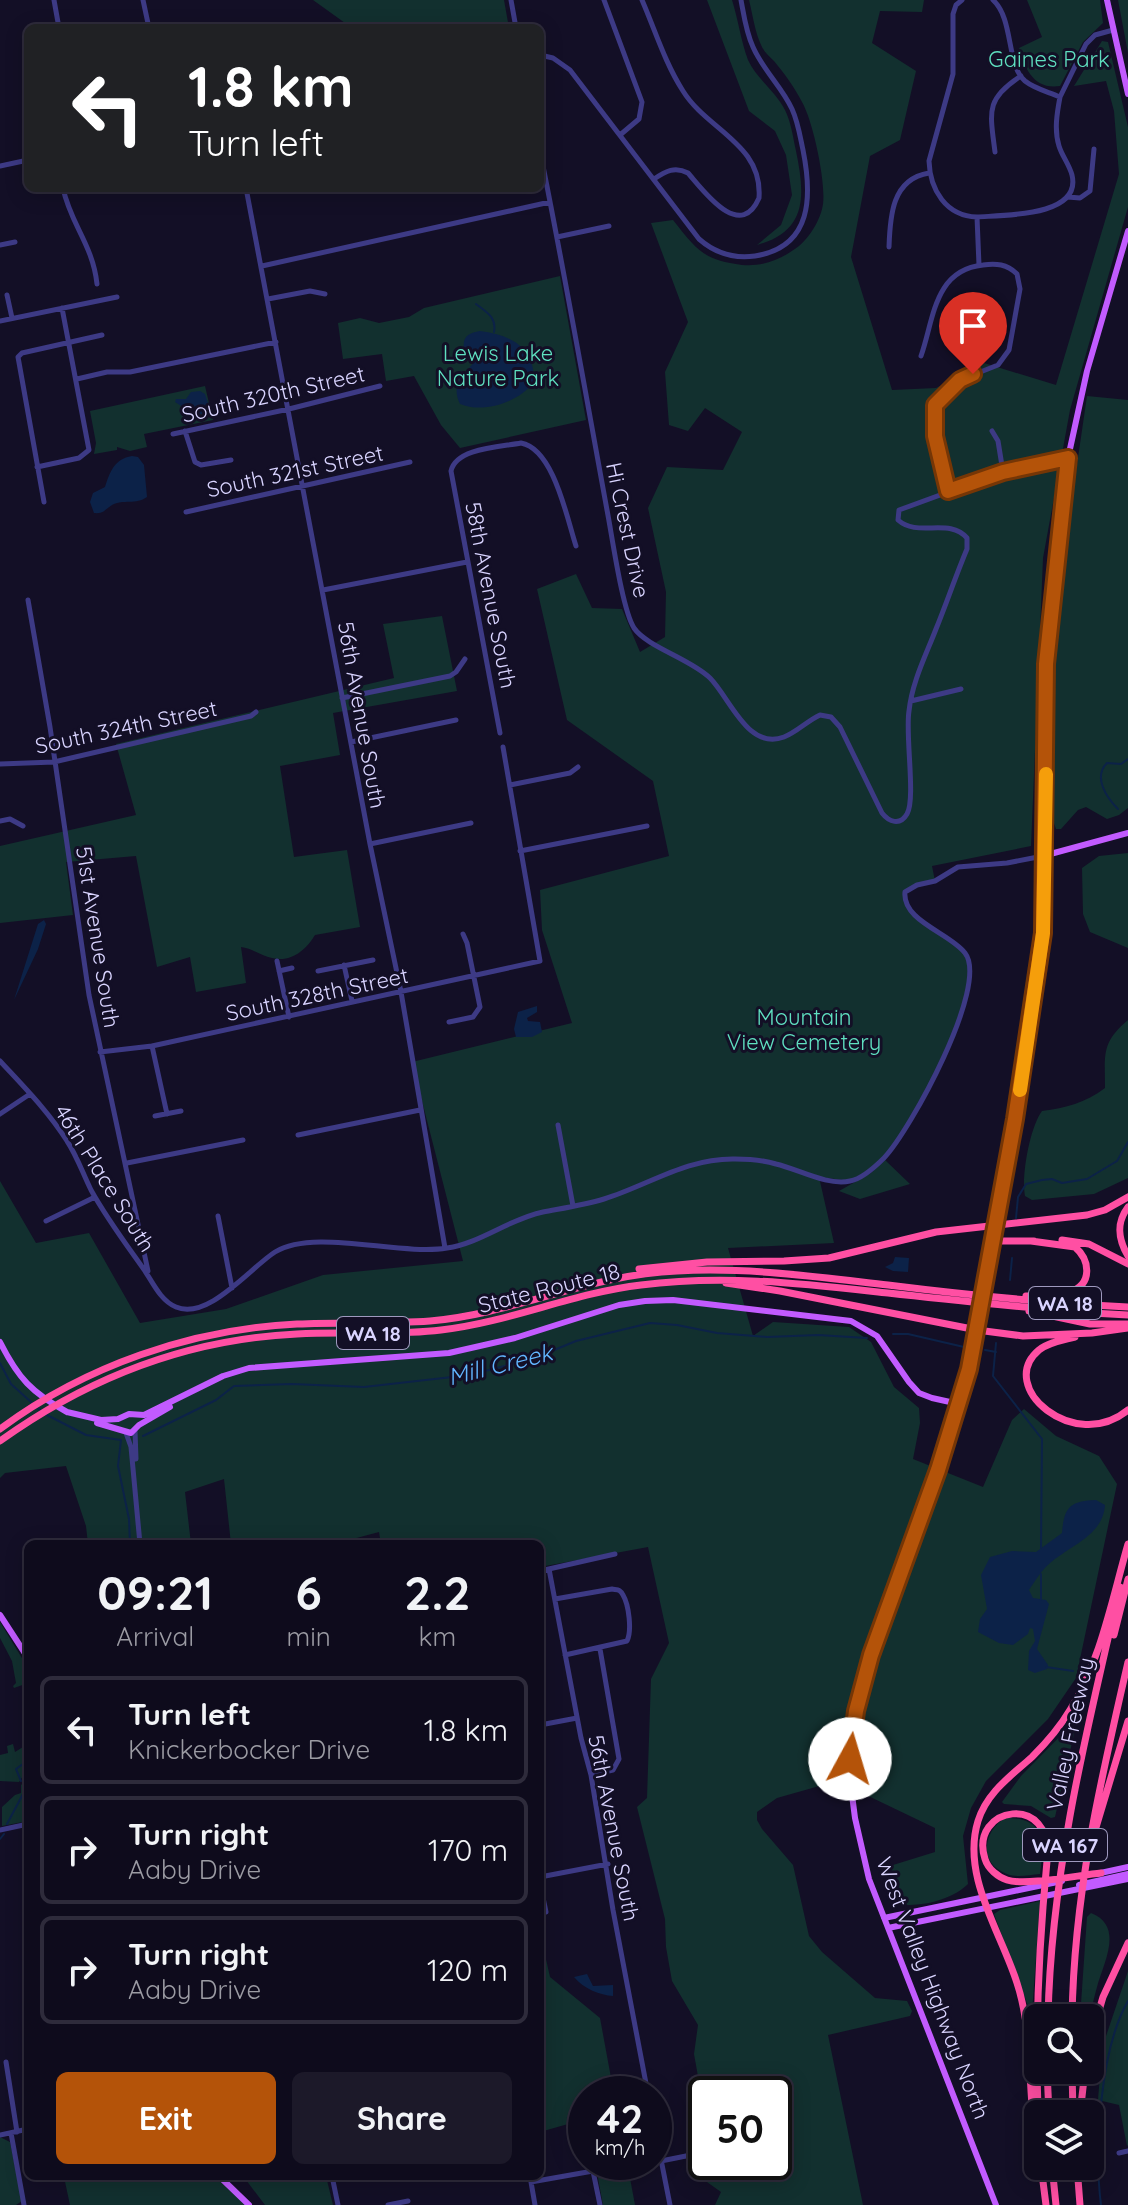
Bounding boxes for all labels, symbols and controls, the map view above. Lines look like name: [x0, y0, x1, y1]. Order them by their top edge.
park label: Gaines Park: [988, 45, 1110, 73]
text: 1.8 km: [188, 51, 354, 121]
icon: left: [56, 56, 160, 160]
text: Turn left: [188, 120, 324, 165]
pin: [939, 292, 1007, 374]
icon: arrive: [951, 304, 995, 348]
park label: Lewis Lake Nature Park: [437, 339, 559, 392]
street label: South 320th Street: [179, 359, 367, 429]
street label: South 321st Street: [204, 439, 386, 503]
street label: Hi Crest Drive: [600, 460, 656, 600]
street label: 58th Avenue South: [459, 499, 523, 691]
street label: 56th Avenue South: [332, 619, 392, 811]
street label: South 324th Street: [33, 694, 219, 760]
street label: 51st Avenue South: [70, 844, 126, 1030]
street label: South 328th Street: [223, 961, 411, 1027]
park label: Mountain View Cemetery: [727, 1003, 881, 1056]
street label: 46th Place South: [48, 1099, 162, 1257]
street label: State Route 18: [475, 1257, 623, 1319]
road number: WA 18: [1029, 1287, 1101, 1319]
road number: WA 18: [337, 1317, 409, 1349]
water label: Mill Creek: [444, 1336, 558, 1391]
text: 09:21: [97, 1562, 213, 1622]
text: 6: [295, 1562, 322, 1622]
text: 2.2: [404, 1562, 471, 1622]
text: Arrival: [116, 1620, 194, 1653]
text: min: [286, 1620, 331, 1653]
text: km: [419, 1620, 456, 1653]
street label: Valley Freeway: [1040, 1655, 1100, 1813]
text: Turn left: [128, 1695, 251, 1733]
icon: left: [60, 1708, 104, 1752]
text: 1.8 km: [424, 1711, 508, 1749]
position arrow: [808, 1717, 892, 1801]
street label: 56th Avenue South: [582, 1732, 646, 1924]
text: Knickerbocker Drive: [128, 1733, 370, 1766]
text: Turn right: [128, 1815, 269, 1853]
icon: right: [60, 1828, 104, 1872]
road number: WA 167: [1023, 1829, 1107, 1861]
text: 170 m: [428, 1831, 508, 1869]
text: Aaby Drive: [128, 1853, 261, 1886]
street label: West Valley Highway North: [870, 1853, 996, 2123]
text: Turn right: [128, 1935, 269, 1973]
icon: right: [60, 1948, 104, 1992]
text: 120 m: [427, 1951, 508, 1989]
text: Aaby Drive: [128, 1973, 261, 2006]
map controls: [1024, 2004, 1104, 2180]
button: search: [1024, 2004, 1104, 2084]
button: Exit: [56, 2072, 276, 2164]
button: Share: [292, 2072, 512, 2164]
speed limit sign: 50: [688, 2076, 792, 2180]
text: 42: [597, 2093, 643, 2143]
button: layers: [1024, 2100, 1104, 2180]
text: km/h: [595, 2135, 645, 2160]

